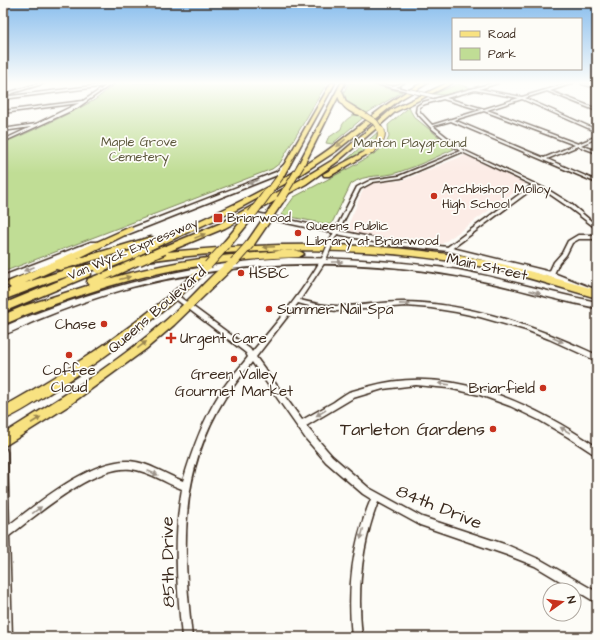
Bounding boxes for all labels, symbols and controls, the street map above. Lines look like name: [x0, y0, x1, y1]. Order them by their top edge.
legend: [452, 18, 582, 70]
text: Road: [488, 26, 516, 43]
text: Park: [488, 46, 516, 63]
park label: Maple Grove Cemetery: [101, 133, 177, 167]
park label: Manton Playground: [353, 134, 467, 153]
one-way arrow: [335, 139, 346, 148]
one-way arrow: [246, 179, 258, 185]
place label: Archbishop Molloy High School: [442, 180, 551, 214]
marker: Archbishop Molloy High School: [429, 191, 439, 201]
place label: Briarwood: [227, 209, 291, 227]
marker: Briarwood: [212, 212, 224, 224]
street label: Van Wyck Expressway: [65, 213, 201, 286]
place label: Queens Public Library at Briarwood: [306, 217, 439, 251]
marker: Queens Public Library at Briarwood: [293, 228, 303, 238]
one-way arrow: [195, 232, 207, 238]
one-way arrow: [263, 244, 275, 251]
street label: Main Street: [445, 248, 529, 286]
one-way arrow: [331, 259, 344, 265]
street label: Queens Boulevard: [103, 261, 211, 359]
place label: HSBC: [249, 263, 289, 284]
one-way arrow: [23, 267, 35, 273]
marker: HSBC: [236, 268, 246, 278]
one-way arrow: [119, 275, 131, 281]
one-way arrow: [528, 289, 541, 295]
place label: Summer Nail Spa: [277, 299, 394, 320]
one-way arrow: [399, 301, 411, 308]
marker: Summer Nail Spa: [264, 304, 274, 314]
place label: Chase: [55, 314, 96, 335]
marker: Chase: [99, 319, 109, 329]
place label: Urgent Care: [180, 328, 267, 350]
marker: Urgent Care: [165, 332, 177, 344]
one-way arrow: [553, 337, 565, 343]
one-way arrow: [137, 341, 148, 350]
marker: Coffee Cloud: [64, 350, 74, 360]
marker: Green Valley Gourmet Market: [229, 354, 239, 364]
place label: Coffee Cloud: [42, 360, 96, 398]
place label: Green Valley Gourmet Market: [175, 364, 293, 402]
place label: Briarfield: [469, 378, 535, 399]
one-way arrow: [438, 381, 450, 387]
marker: Briarfield: [538, 383, 548, 393]
one-way arrow: [315, 410, 327, 417]
one-way arrow: [31, 416, 41, 424]
place label: Tarleton Gardens: [340, 417, 485, 442]
marker: Tarleton Gardens: [488, 424, 498, 434]
one-way arrow: [560, 426, 570, 434]
one-way arrow: [148, 470, 159, 476]
street label: 84th Drive: [392, 478, 486, 536]
one-way arrow: [32, 506, 43, 514]
street label: 85th Drive: [155, 516, 181, 608]
one-way arrow: [359, 528, 365, 540]
north arrow: [542, 582, 582, 622]
text: N: [563, 595, 579, 605]

